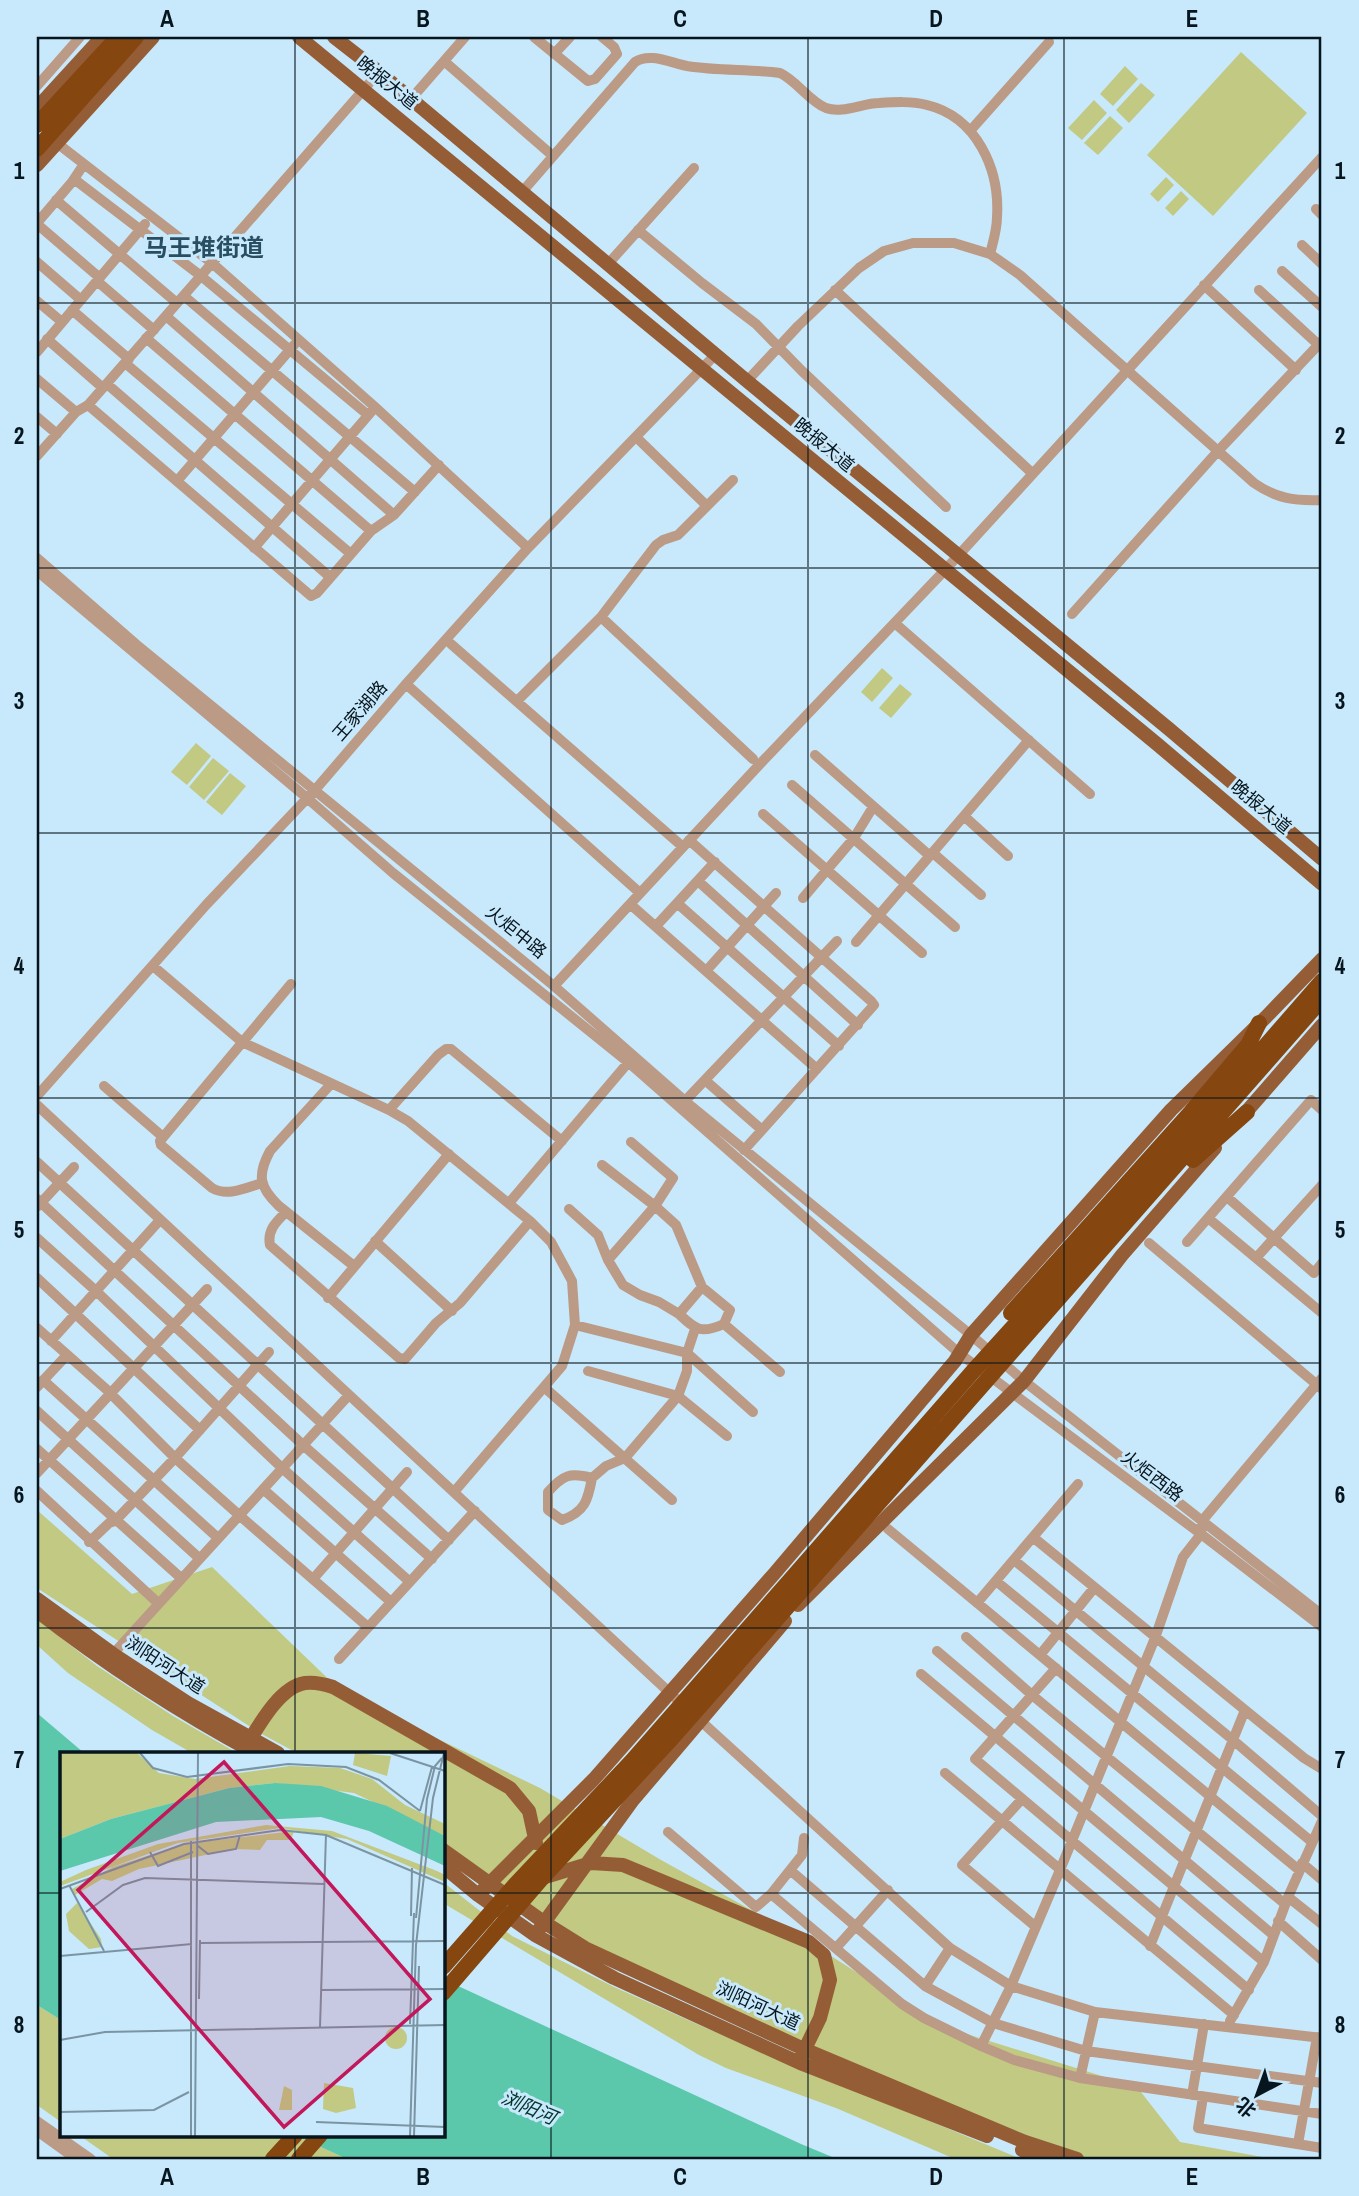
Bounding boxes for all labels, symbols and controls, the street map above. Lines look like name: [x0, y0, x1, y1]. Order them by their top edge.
text: A: [160, 3, 174, 34]
text: B: [416, 3, 430, 34]
text: C: [673, 3, 687, 34]
text: D: [929, 3, 943, 34]
text: E: [1186, 3, 1198, 34]
street label: 晚报大道: [351, 50, 423, 115]
text: 1: [14, 155, 25, 186]
text: 1: [1335, 155, 1346, 186]
district label: 马王堆街道: [144, 231, 264, 263]
street label: 晚报大道: [789, 412, 860, 477]
text: 2: [14, 420, 24, 451]
text: 2: [1335, 420, 1345, 451]
street label: 王家湖路: [327, 675, 393, 746]
text: 3: [14, 685, 24, 716]
text: 3: [1335, 685, 1345, 716]
street label: 晚报大道: [1226, 774, 1297, 839]
street label: 火炬中路: [480, 899, 552, 964]
text: 4: [14, 950, 25, 981]
text: 4: [1335, 950, 1346, 981]
text: 5: [14, 1214, 24, 1245]
text: 5: [1335, 1214, 1345, 1245]
street label: 火炬西路: [1116, 1444, 1189, 1507]
text: 6: [14, 1479, 24, 1510]
text: 6: [1335, 1479, 1345, 1510]
street label: 浏阳河大道: [121, 1630, 210, 1700]
text: 7: [14, 1744, 24, 1775]
text: 7: [1335, 1744, 1345, 1775]
inset map: [60, 1752, 444, 2136]
street label: 浏阳河大道: [712, 1975, 804, 2036]
text: 8: [14, 2009, 24, 2040]
text: 8: [1335, 2009, 1345, 2040]
north arrow: [1222, 2060, 1292, 2130]
water label: 浏阳河: [498, 2084, 564, 2132]
text: 北: [1230, 2092, 1262, 2124]
text: A: [160, 2161, 174, 2192]
text: B: [416, 2161, 430, 2192]
text: C: [673, 2161, 687, 2192]
text: D: [929, 2161, 943, 2192]
text: E: [1186, 2161, 1198, 2192]

